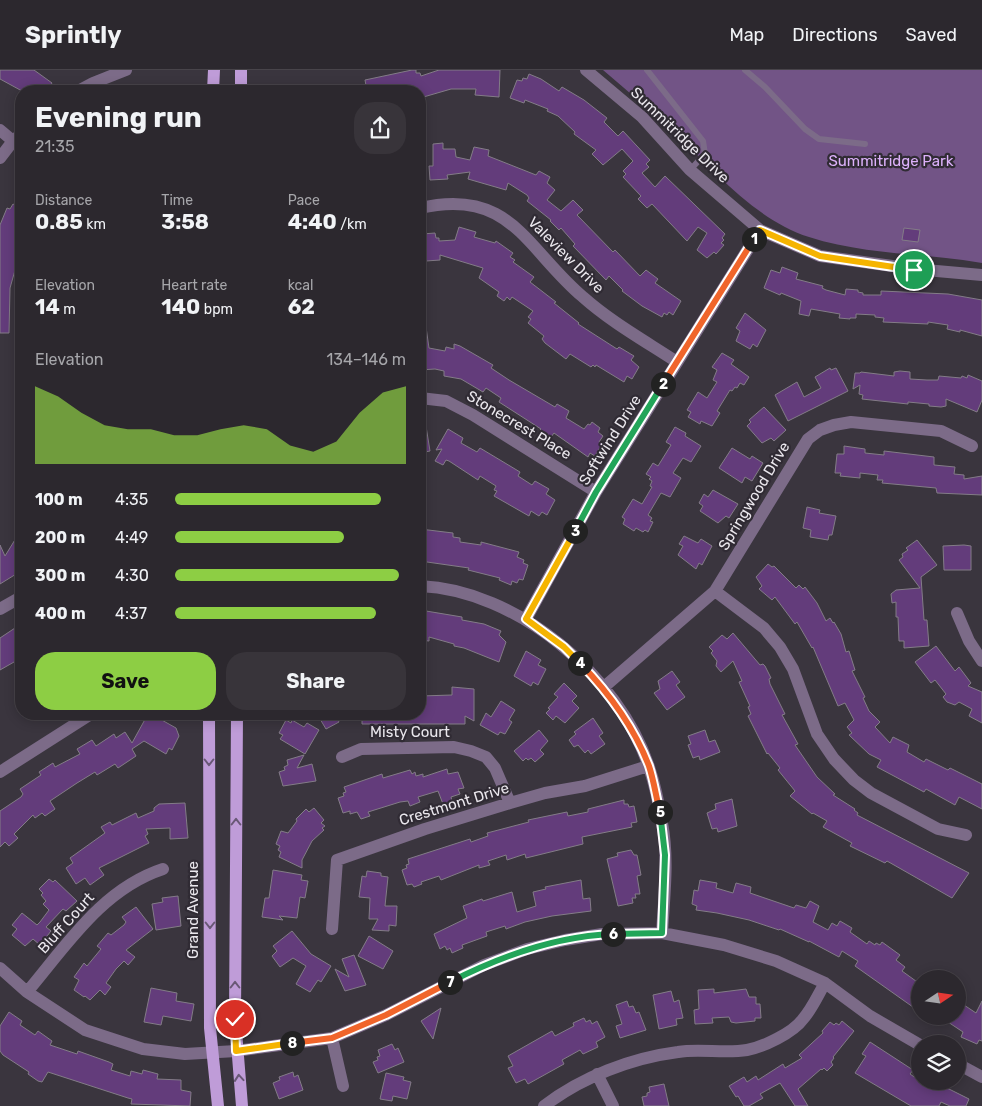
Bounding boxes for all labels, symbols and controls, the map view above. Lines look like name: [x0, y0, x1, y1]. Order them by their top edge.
text: Sprintly: [25, 21, 122, 49]
text: Map: [729, 24, 764, 46]
text: Directions: [792, 24, 878, 46]
text: Saved: [906, 24, 957, 46]
street label: Summitridge Drive: [627, 83, 733, 187]
text: Evening run: [35, 101, 202, 134]
button: share: [354, 102, 406, 154]
text: 21:35: [35, 137, 74, 156]
park label: Summitridge Park: [828, 152, 954, 170]
text: Distance: [35, 192, 92, 209]
text: Time: [161, 192, 193, 209]
text: Pace: [288, 192, 320, 209]
text: 0.85: [35, 209, 83, 234]
text: 3:58: [161, 209, 209, 234]
text: 4:40: [288, 209, 337, 234]
street label: Valeview Drive: [524, 213, 608, 297]
text: km: [83, 216, 106, 233]
text: /km: [337, 216, 367, 233]
pin: 1: [742, 226, 766, 252]
text: 1: [751, 231, 758, 248]
pin: [893, 249, 935, 291]
icon: arrive: [900, 256, 928, 284]
text: Elevation: [35, 277, 95, 294]
text: Heart rate: [161, 277, 227, 294]
text: kcal: [288, 277, 313, 294]
text: 14: [35, 294, 60, 319]
text: 140: [161, 294, 200, 319]
text: 62: [288, 294, 315, 319]
text: m: [60, 301, 76, 318]
text: bpm: [200, 301, 233, 318]
text: Elevation: [35, 350, 104, 369]
text: 134–146 m: [326, 350, 406, 369]
pin: 2: [650, 372, 676, 396]
text: 2: [659, 376, 668, 393]
street label: Stonecrest Place: [463, 387, 575, 463]
street label: Softwind Drive: [575, 392, 645, 488]
street label: Springwood Drive: [715, 438, 793, 554]
text: 100 m: [35, 490, 83, 509]
text: 4:35: [115, 490, 148, 509]
pin: 3: [562, 518, 588, 544]
text: 3: [571, 523, 580, 540]
text: 200 m: [35, 528, 85, 547]
text: 4:49: [115, 528, 148, 547]
text: 300 m: [35, 566, 85, 585]
text: 4:30: [115, 566, 149, 585]
text: 400 m: [35, 604, 86, 623]
text: 4:37: [115, 604, 147, 623]
pin: 4: [568, 650, 592, 676]
button: Save: [35, 652, 216, 710]
button: Share: [226, 652, 406, 710]
text: 4: [576, 655, 585, 672]
street label: Misty Court: [370, 723, 450, 741]
one-way arrow: [204, 759, 214, 767]
street label: Crestmont Drive: [397, 779, 511, 829]
pin: 5: [648, 800, 672, 824]
text: 5: [656, 804, 665, 821]
one-way arrow: [231, 818, 242, 826]
street label: Grand Avenue: [184, 861, 202, 959]
street label: Bluff Court: [34, 889, 98, 957]
one-way arrow: [205, 922, 215, 929]
pin: 6: [600, 922, 626, 946]
text: 6: [609, 926, 618, 943]
pin: 7: [438, 970, 462, 994]
north arrow: [911, 970, 966, 1025]
map controls: [911, 970, 966, 1090]
text: 7: [446, 974, 455, 991]
one-way arrow: [230, 980, 240, 988]
pin: [214, 998, 256, 1040]
icon: check: [221, 1005, 249, 1033]
pin: 8: [280, 1030, 304, 1056]
text: 8: [288, 1035, 297, 1052]
button: layers: [911, 1035, 966, 1090]
one-way arrow: [234, 1074, 245, 1082]

